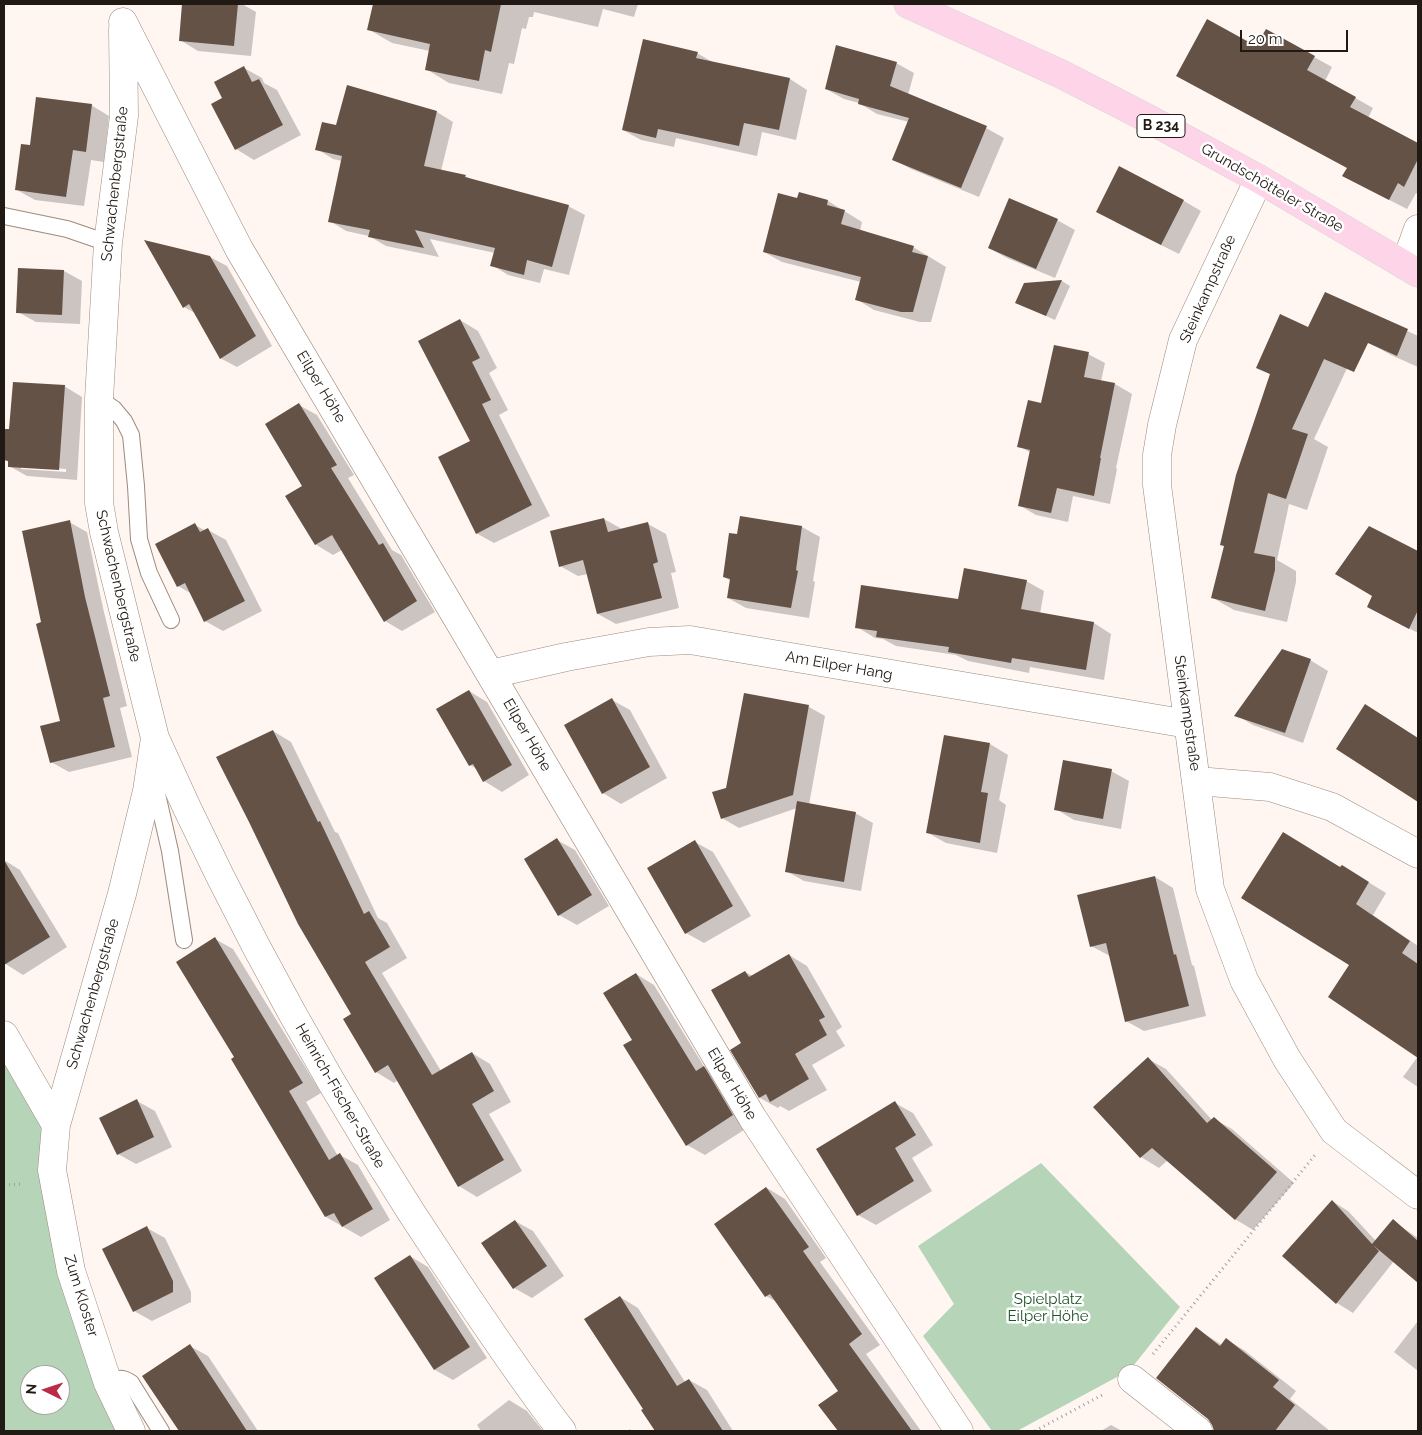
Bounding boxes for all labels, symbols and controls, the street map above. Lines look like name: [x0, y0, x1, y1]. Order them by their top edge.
scale bar: [1242, 20, 1350, 52]
text: 20 m: [1248, 30, 1283, 48]
street label: Schwachenbergstraße: [98, 106, 132, 262]
road number: B 234: [1137, 114, 1185, 138]
street label: Grundschötteler Straße: [1198, 140, 1346, 236]
street label: Steinkampstraße: [1176, 232, 1240, 346]
street label: Eilper Höhe: [292, 348, 350, 426]
street label: Schwachenbergstraße: [92, 508, 144, 664]
street label: Am Eilper Hang: [784, 648, 894, 684]
street label: Steinkampstraße: [1170, 654, 1204, 772]
street label: Eilper Höhe: [499, 695, 555, 775]
street label: Schwachenbergstraße: [63, 917, 123, 1071]
street label: Heinrich-Fischer-Straße: [291, 1020, 389, 1172]
street label: Eilper Höhe: [703, 1045, 761, 1123]
street label: Zum Kloster: [60, 1253, 102, 1339]
park label: Spielplatz Eilper Höhe: [1007, 1290, 1089, 1325]
north arrow: [20, 1365, 70, 1415]
text: N: [23, 1383, 39, 1395]

